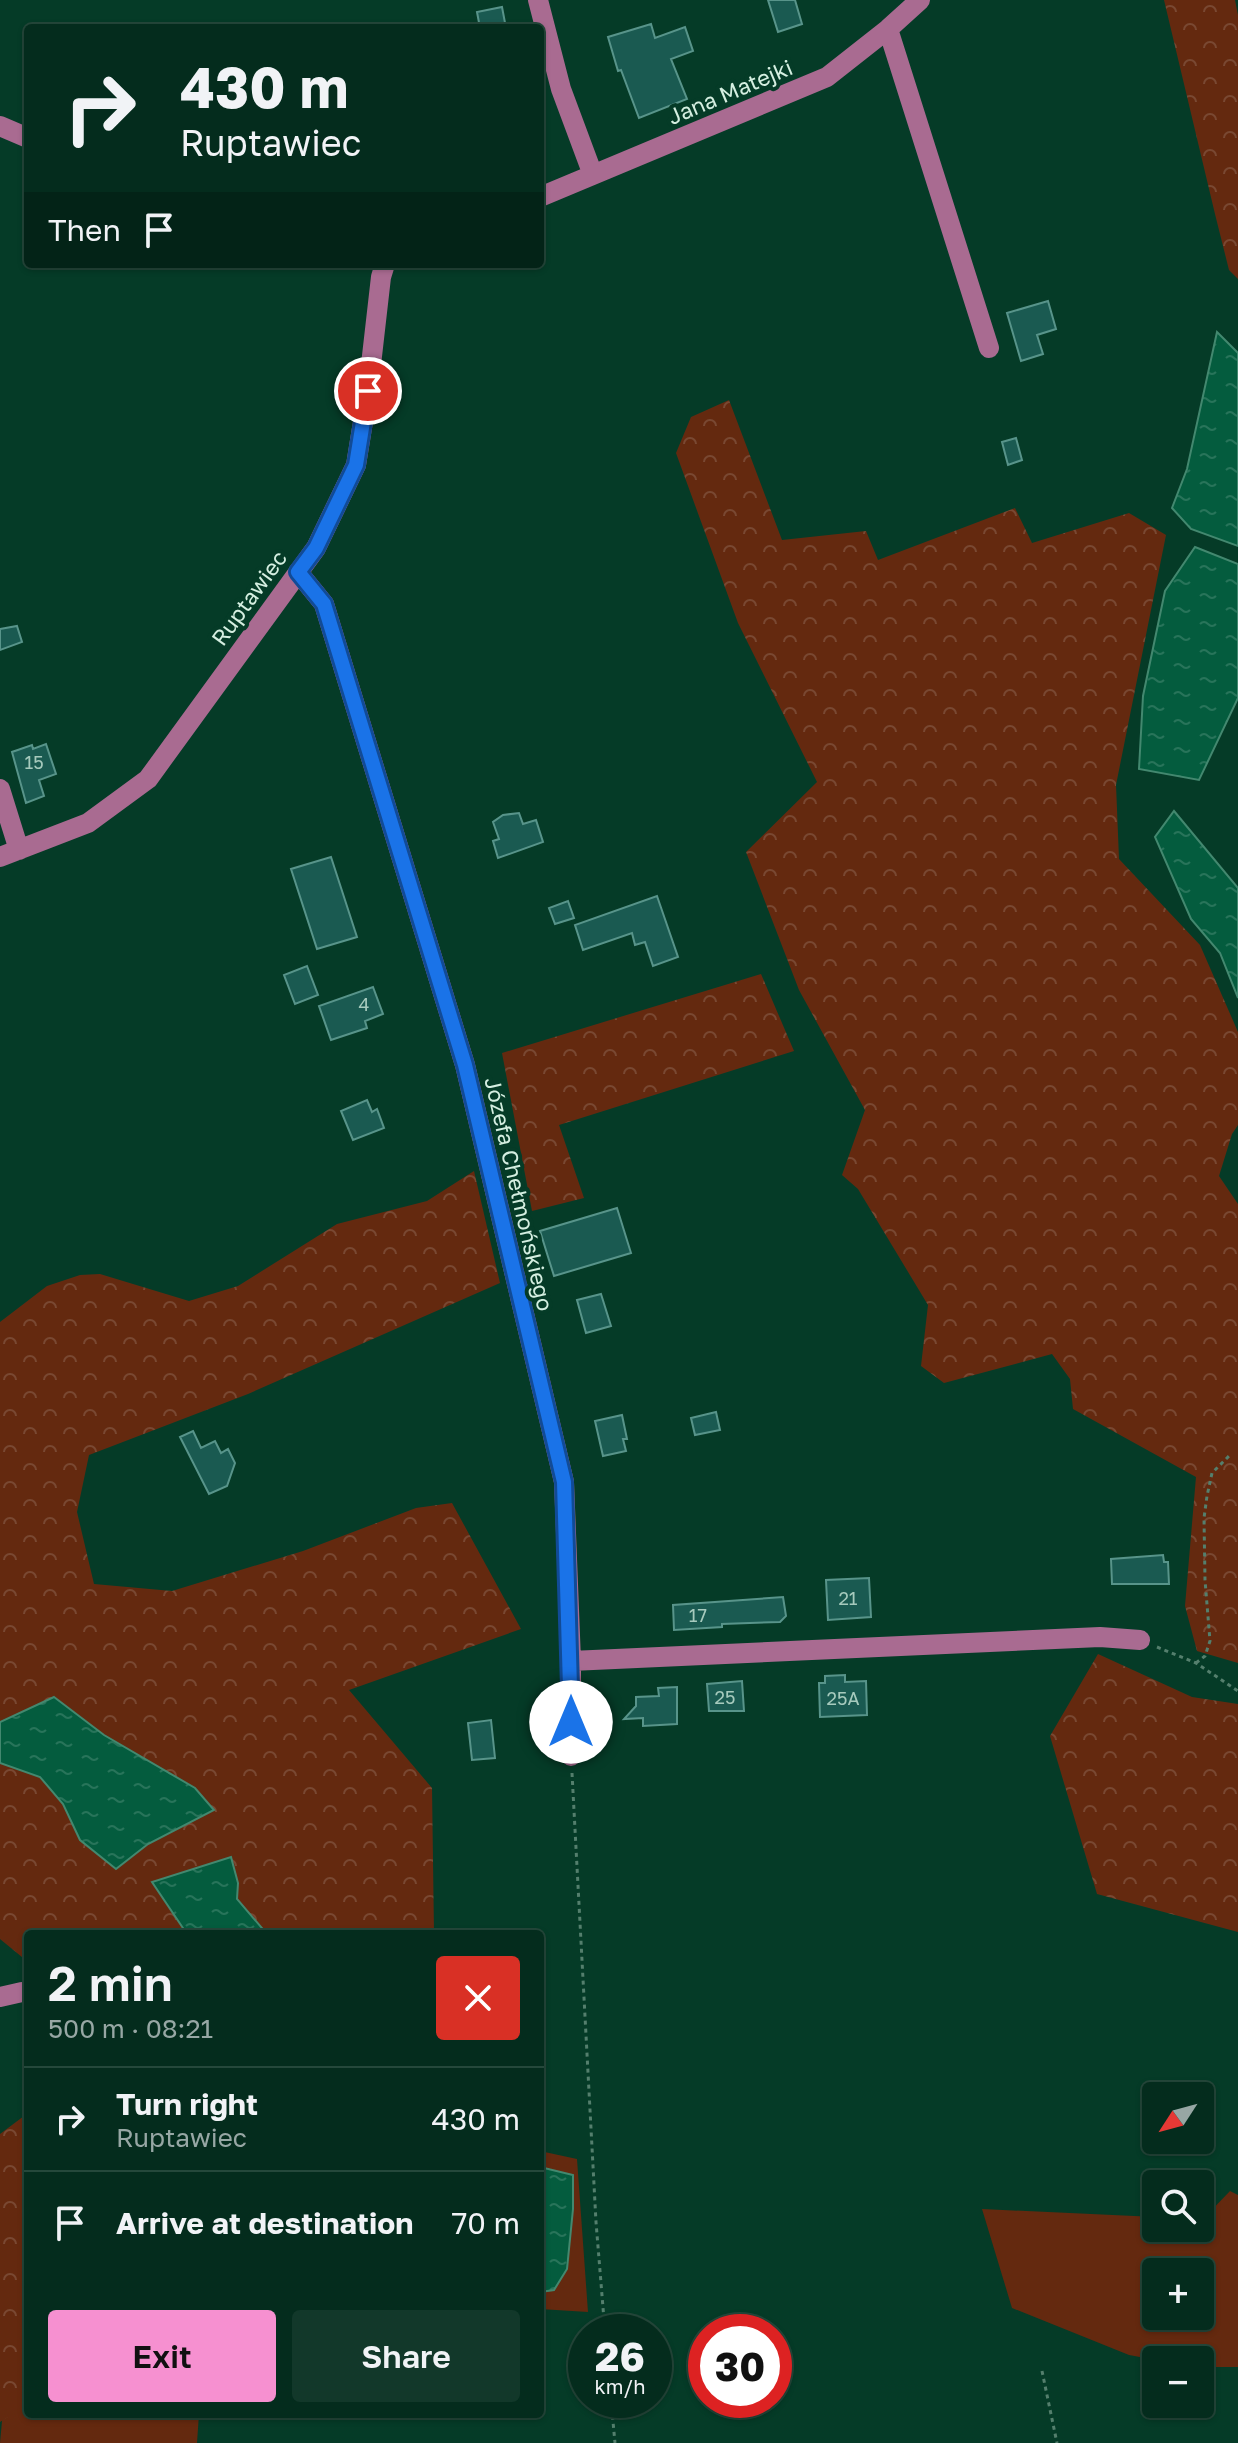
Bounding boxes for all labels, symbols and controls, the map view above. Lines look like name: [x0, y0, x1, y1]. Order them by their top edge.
text: 430 m: [180, 53, 349, 120]
street label: Jana Matejki: [663, 53, 796, 130]
icon: right: [48, 56, 152, 160]
text: Ruptawiec: [180, 121, 361, 164]
icon: arrive: [137, 208, 181, 252]
text: Then: [48, 212, 121, 248]
pin: [334, 357, 402, 425]
icon: arrive: [346, 369, 390, 413]
street label: Ruptawiec: [205, 545, 292, 650]
house number: 15: [24, 751, 44, 773]
house number: 4: [359, 993, 370, 1015]
street label: Józefa Chełmońskiego: [479, 1074, 560, 1314]
house number: 21: [838, 1587, 858, 1609]
house number: 17: [689, 1604, 707, 1626]
position arrow: [529, 1680, 613, 1764]
house number: 25: [715, 1686, 735, 1708]
house number: 25A: [827, 1687, 859, 1709]
text: 2 min: [48, 1954, 173, 2012]
button: close: [436, 1956, 520, 2040]
text: 500 m · 08:21: [48, 2013, 213, 2044]
north arrow: [1142, 2082, 1214, 2154]
map controls: [1142, 2082, 1214, 2418]
text: Turn right: [116, 2086, 258, 2122]
icon: right: [48, 2097, 92, 2141]
text: 430 m: [432, 2101, 520, 2137]
text: Ruptawiec: [116, 2122, 247, 2153]
button: search: [1142, 2170, 1214, 2242]
icon: arrive: [48, 2201, 92, 2245]
text: Arrive at destination: [116, 2205, 413, 2241]
text: 70 m: [451, 2205, 520, 2241]
button: +: [1142, 2258, 1214, 2330]
button: Exit: [48, 2310, 276, 2402]
button: Share: [292, 2310, 520, 2402]
speed limit sign: 30: [688, 2314, 792, 2418]
text: 26: [595, 2332, 645, 2380]
button: −: [1142, 2346, 1214, 2418]
text: km/h: [595, 2374, 645, 2398]

